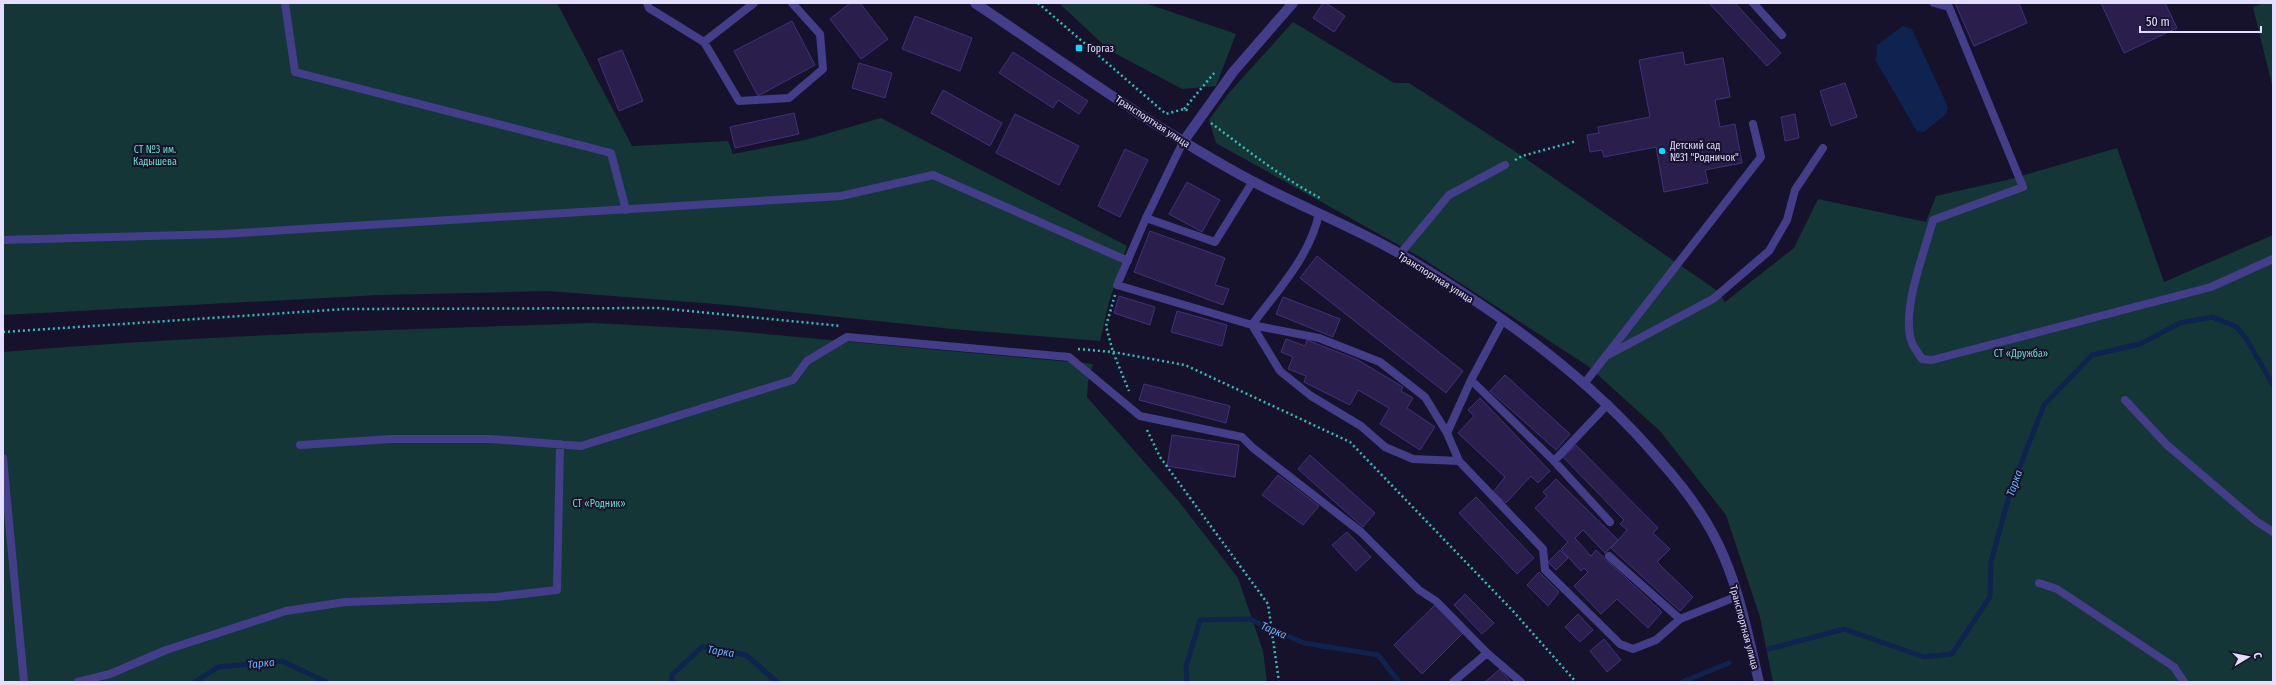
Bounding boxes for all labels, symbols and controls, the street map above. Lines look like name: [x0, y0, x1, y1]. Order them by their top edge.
scale bar: [2140, 8, 2261, 34]
text: 50 m: [2146, 15, 2170, 29]
marker: Горгаз: [1074, 43, 1084, 53]
place label: Горгаз: [1087, 43, 1114, 55]
street label: Транспортная улица: [1113, 93, 1192, 151]
place label: Детский сад №31 "Родничок": [1669, 140, 1739, 164]
park label: СТ №3 им. Кадышева: [133, 144, 177, 168]
marker: Детский сад №31 "Родничок": [1657, 146, 1667, 156]
street label: Транспортная улица: [1396, 250, 1475, 306]
park label: СТ «Дружба»: [1994, 348, 2048, 360]
water label: Тарка: [2004, 468, 2025, 498]
park label: СТ «Родник»: [572, 498, 626, 510]
street label: Транспортная улица: [1727, 584, 1761, 671]
water label: Тарка: [1259, 619, 1289, 642]
north arrow: [2228, 637, 2268, 677]
water label: Тарка: [707, 643, 736, 660]
text: С: [2250, 651, 2264, 660]
water label: Тарка: [247, 656, 275, 671]

